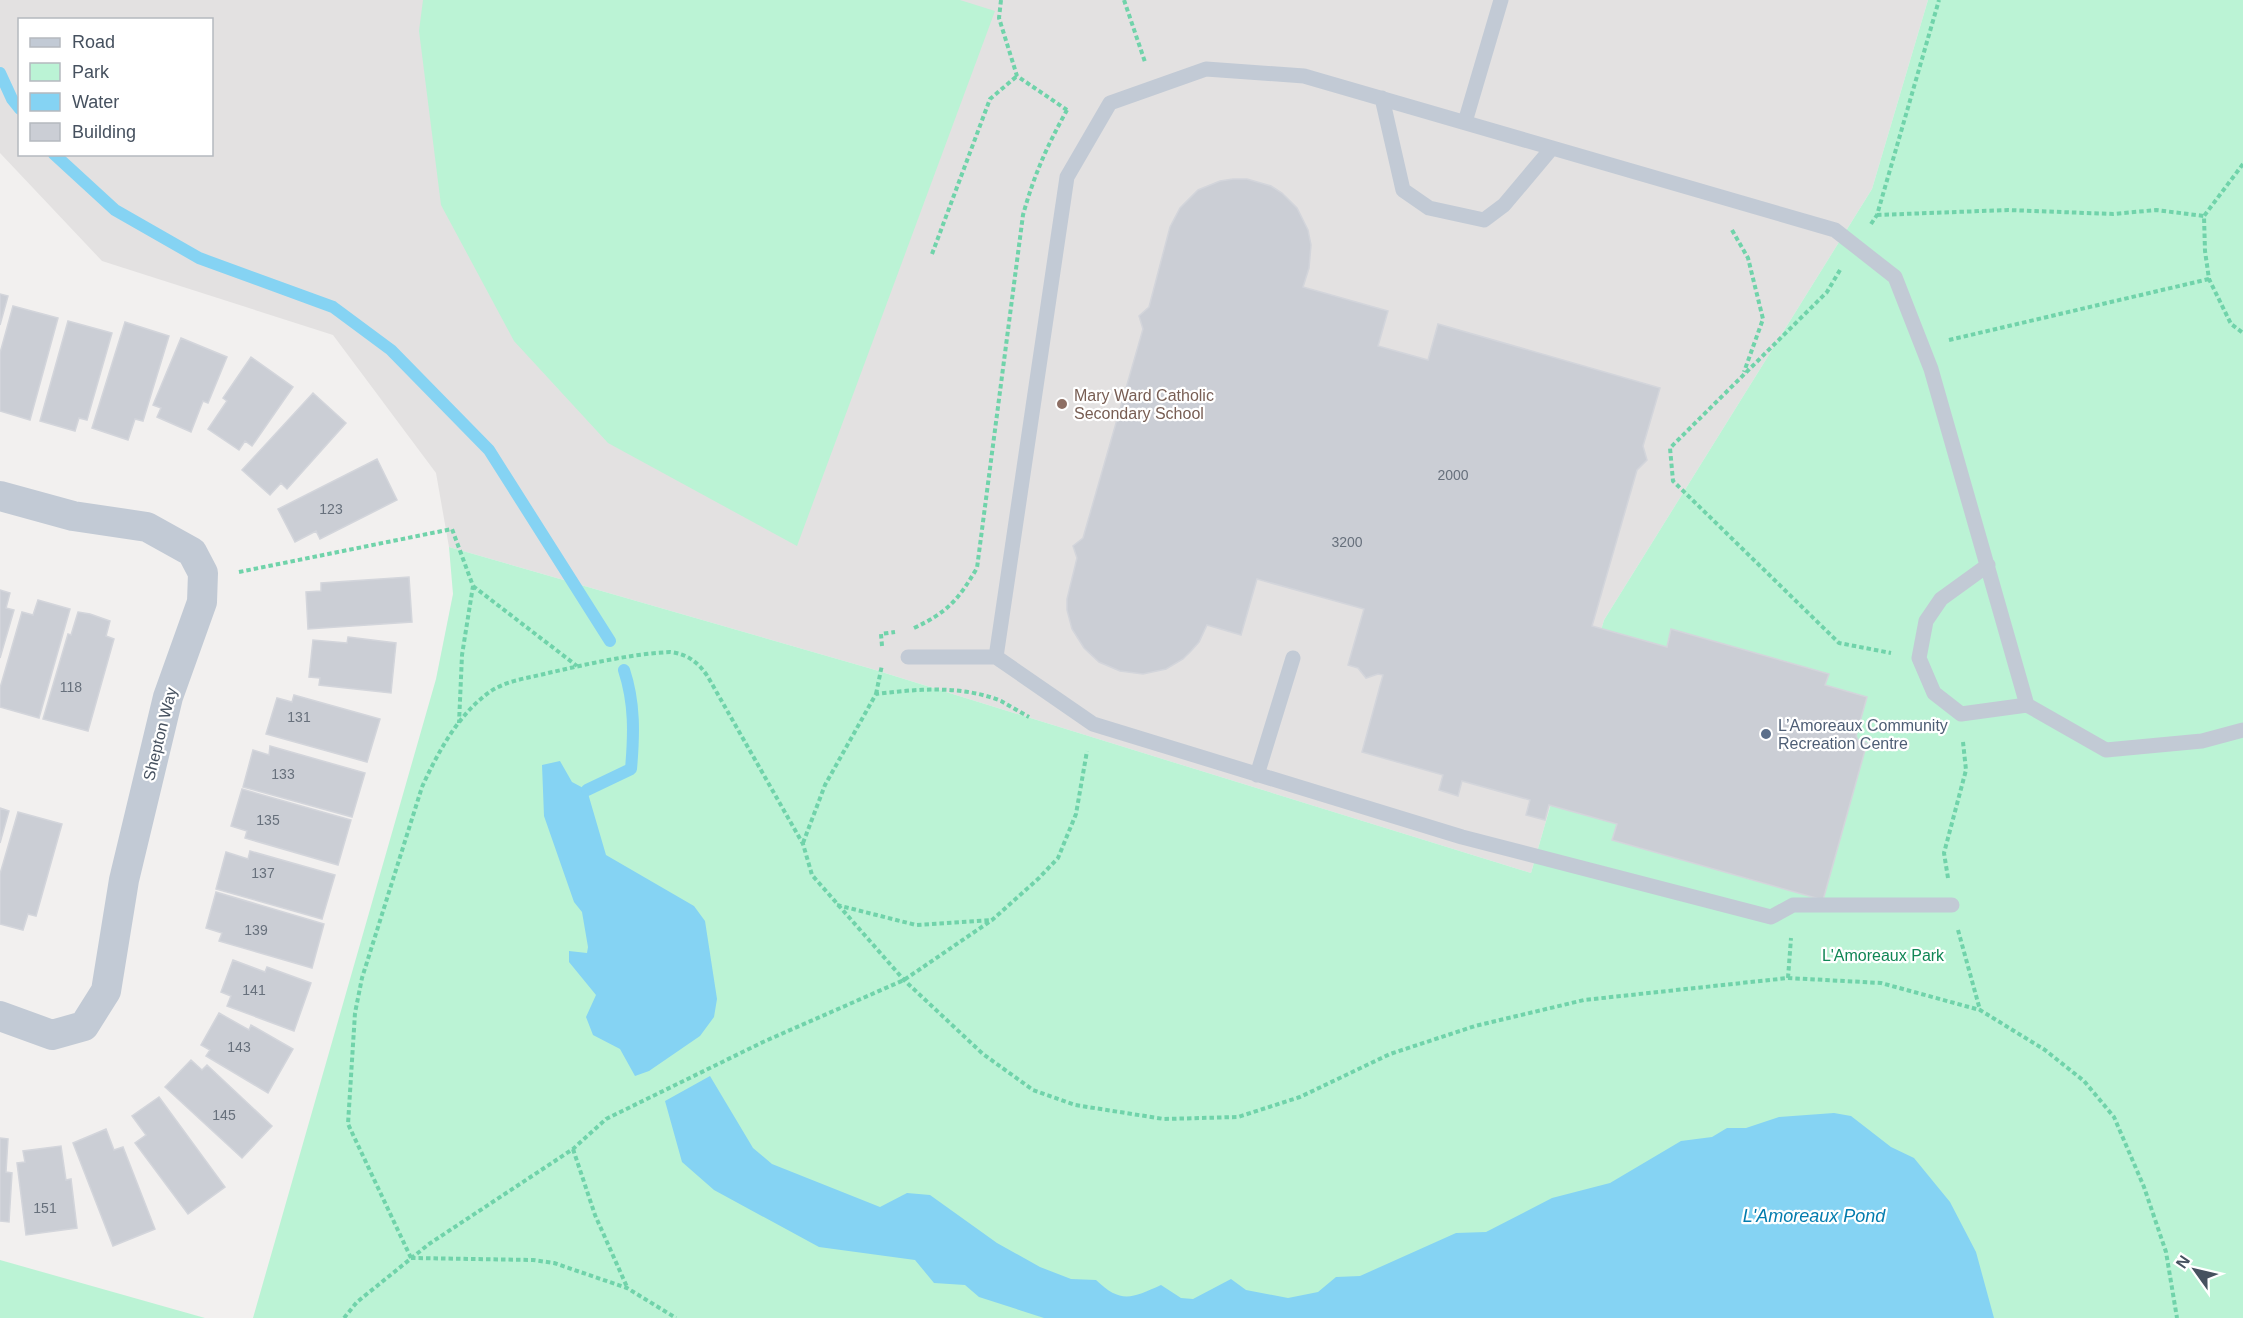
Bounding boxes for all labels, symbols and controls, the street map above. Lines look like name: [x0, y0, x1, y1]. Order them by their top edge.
legend: [18, 18, 213, 156]
text: Road: [72, 32, 115, 52]
text: Park: [72, 62, 110, 82]
text: Water: [72, 92, 119, 112]
text: Building: [72, 122, 136, 142]
place label: Mary Ward Catholic Secondary School: [1074, 387, 1214, 422]
marker: Mary Ward Catholic Secondary School: [1055, 397, 1069, 411]
house number: 2000: [1437, 467, 1469, 483]
house number: 123: [319, 501, 343, 517]
house number: 3200: [1331, 534, 1363, 550]
house number: 118: [60, 679, 82, 695]
street label: Shepton Way: [140, 686, 180, 782]
house number: 131: [287, 709, 311, 725]
place label: L’Amoreaux Community Recreation Centre: [1778, 717, 1948, 752]
marker: L’Amoreaux Community Recreation Centre: [1759, 727, 1773, 741]
house number: 133: [271, 766, 295, 782]
house number: 135: [256, 812, 280, 828]
house number: 137: [251, 865, 275, 881]
house number: 139: [244, 922, 268, 938]
park label: L'Amoreaux Park: [1822, 947, 1945, 964]
house number: 141: [242, 982, 266, 998]
house number: 143: [227, 1039, 251, 1055]
house number: 145: [212, 1107, 236, 1123]
house number: 151: [33, 1200, 57, 1216]
water label: L'Amoreaux Pond: [1743, 1206, 1886, 1226]
north arrow: [2165, 1240, 2225, 1300]
text: N: [2173, 1252, 2193, 1271]

